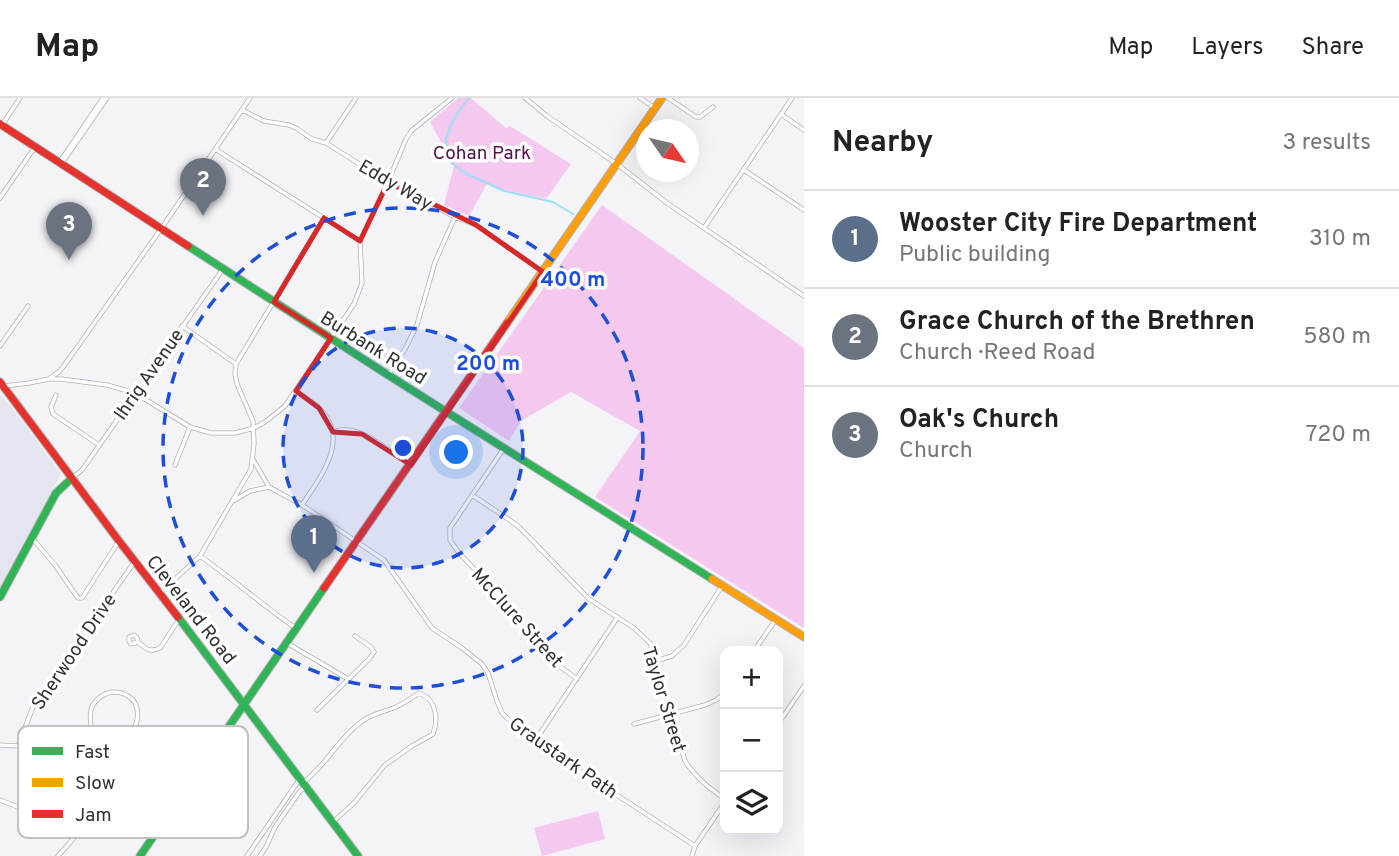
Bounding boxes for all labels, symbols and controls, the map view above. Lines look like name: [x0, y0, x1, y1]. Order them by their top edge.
text: Map: [35, 27, 99, 69]
text: Map: [1108, 33, 1153, 63]
text: Layers: [1191, 33, 1263, 63]
text: Share: [1301, 33, 1364, 63]
north arrow: [636, 119, 699, 182]
text: Nearby: [832, 125, 933, 162]
text: 3 results: [1282, 129, 1371, 158]
park label: Cohan Park: [433, 142, 531, 166]
street label: Eddy Way: [354, 155, 436, 217]
pin: 2: [180, 158, 226, 216]
pin: 3: [46, 202, 92, 260]
text: Wooster City Fire Department: [899, 208, 1257, 241]
text: 1: [850, 225, 860, 254]
text: 310 m: [1309, 225, 1371, 254]
text: Public building: [899, 241, 1051, 270]
text: 400 m: [541, 267, 605, 294]
street label: Burbank Road: [315, 306, 431, 391]
text: Grace Church of the Brethren: [899, 306, 1255, 339]
text: 2: [848, 323, 862, 352]
text: 580 m: [1303, 323, 1371, 352]
street label: Ihrig Avenue: [109, 325, 190, 426]
text: Church · Reed Road: [899, 339, 1095, 368]
text: 200 m: [456, 351, 520, 378]
text: Oak's Church: [899, 404, 1059, 437]
text: 3: [848, 421, 862, 450]
text: 720 m: [1306, 421, 1371, 450]
your location: [439, 435, 473, 469]
centre of rings: [391, 436, 415, 460]
text: Church: [899, 437, 973, 466]
pin: 1: [291, 515, 337, 573]
street label: Cleveland Road: [140, 551, 241, 670]
street label: McClure Street: [465, 563, 568, 673]
street label: Sherwood Drive: [27, 589, 123, 715]
street label: Taylor Street: [636, 644, 691, 755]
map controls: [720, 646, 783, 835]
button: +: [720, 646, 783, 709]
button: −: [720, 709, 783, 772]
street label: Graustark Path: [504, 712, 622, 805]
legend: [18, 726, 248, 838]
text: Fast: [75, 741, 110, 765]
text: Slow: [75, 772, 115, 796]
button: layers: [720, 772, 783, 835]
text: Jam: [75, 804, 112, 828]

